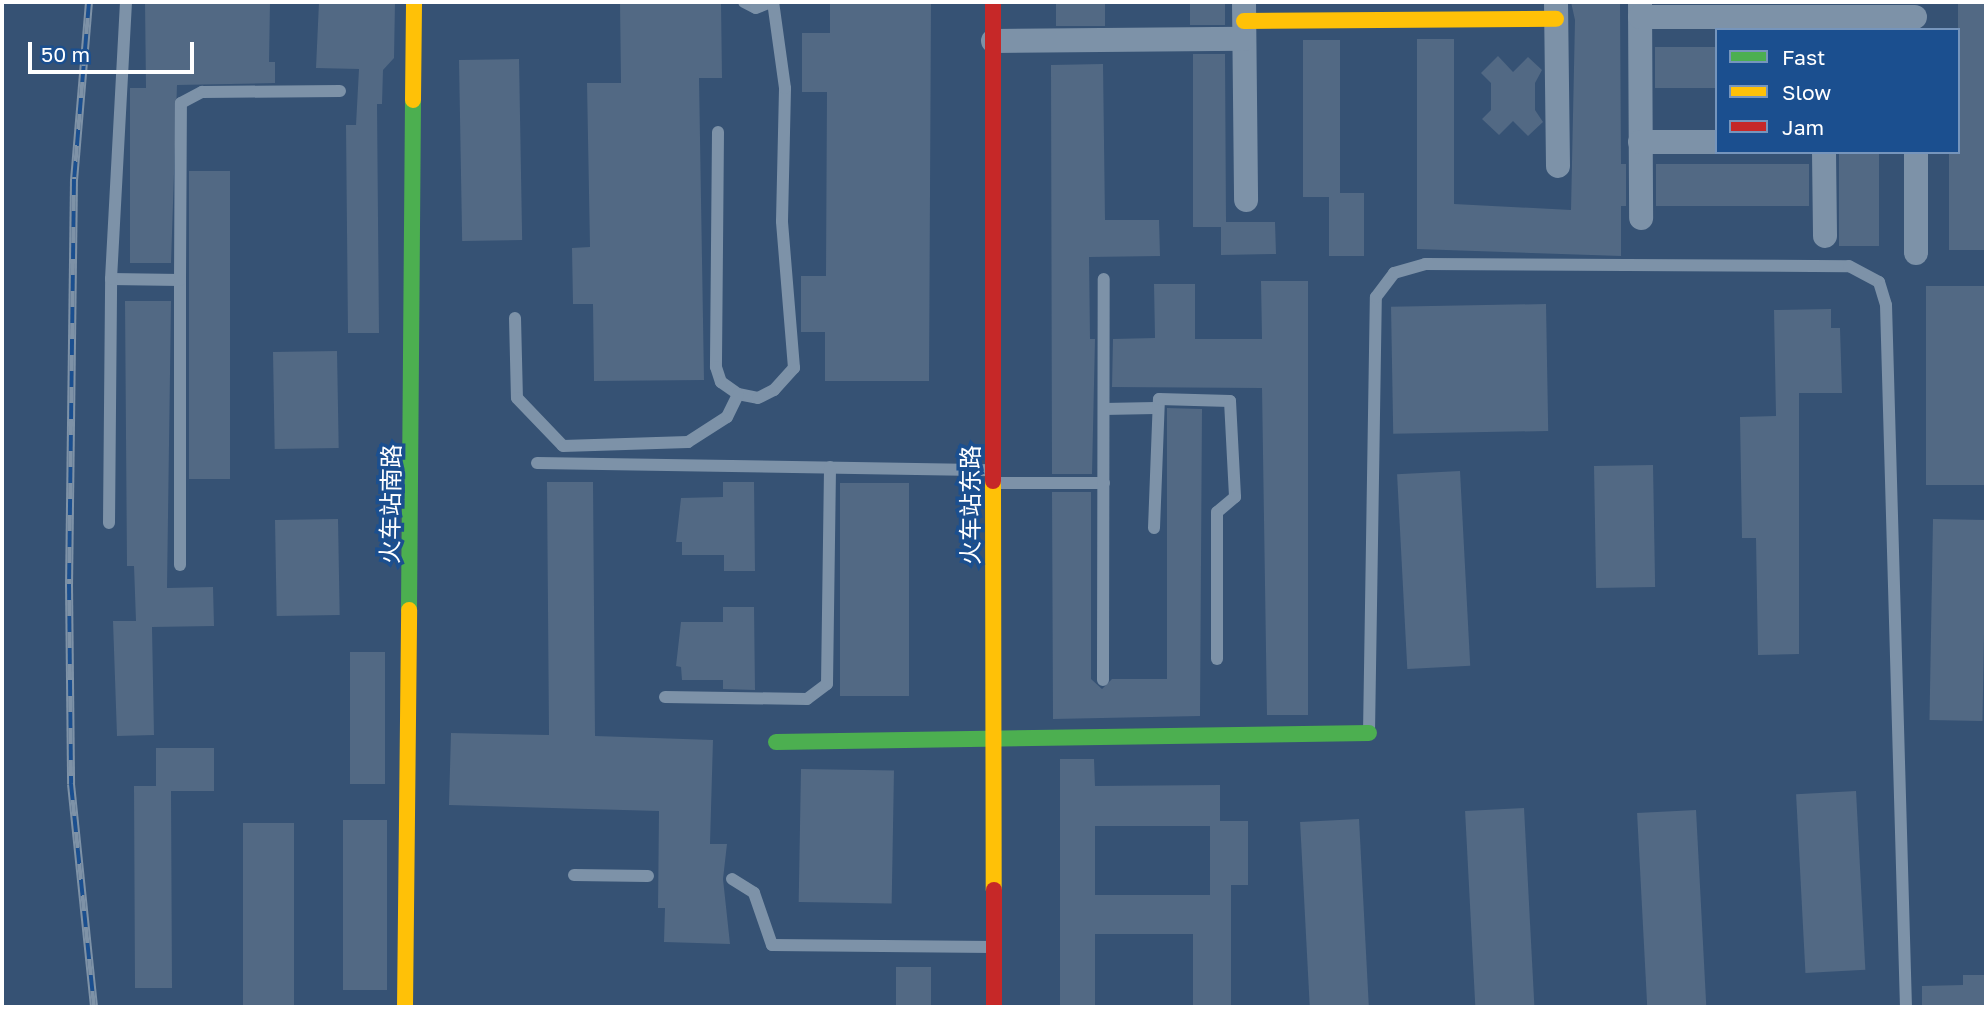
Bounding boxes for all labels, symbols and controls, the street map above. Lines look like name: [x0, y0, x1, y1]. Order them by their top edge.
scale bar: [32, 28, 198, 72]
legend: [1715, 28, 1960, 154]
text: 50 m: [41, 41, 90, 67]
text: Fast: [1782, 44, 1825, 70]
text: Slow: [1782, 79, 1831, 105]
text: Jam: [1782, 114, 1824, 140]
street label: 火车站南路: [375, 444, 405, 564]
street label: 火车站东路: [956, 445, 984, 565]

